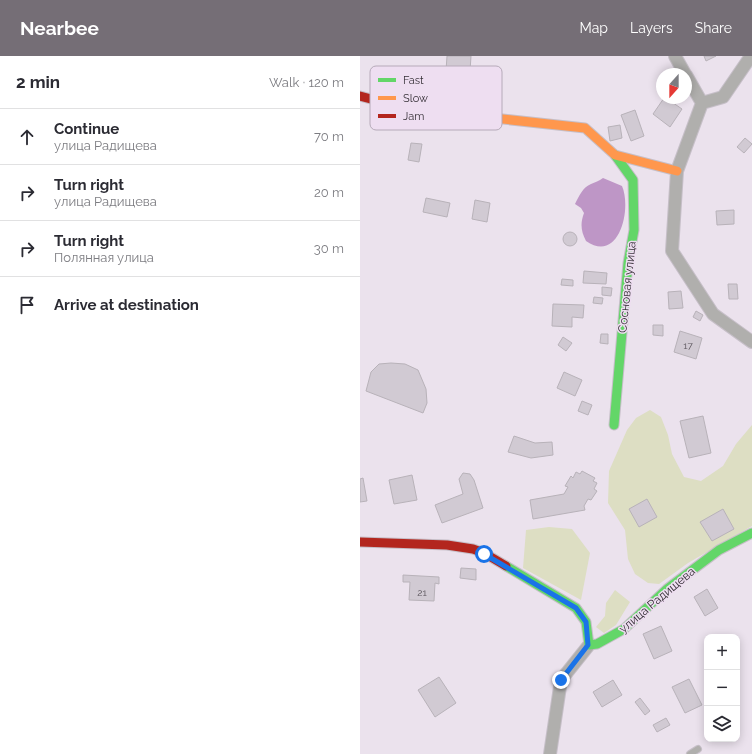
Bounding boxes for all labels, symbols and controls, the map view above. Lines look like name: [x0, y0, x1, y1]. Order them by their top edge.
text: Nearbee: [20, 17, 99, 39]
text: Map: [580, 20, 608, 36]
text: Layers: [630, 20, 673, 36]
text: Share: [695, 20, 732, 36]
legend: [370, 66, 502, 130]
north arrow: [656, 68, 692, 104]
text: 2 min: [16, 72, 60, 92]
text: Fast: [403, 74, 424, 87]
text: Walk · 120 m: [269, 75, 344, 90]
text: Slow: [403, 92, 428, 105]
text: Jam: [403, 110, 424, 123]
text: Continue: [54, 120, 119, 138]
icon: ahead: [16, 126, 38, 148]
text: 70 m: [314, 129, 344, 144]
text: улица Радищева: [54, 138, 157, 153]
text: Turn right: [54, 176, 124, 194]
icon: right: [16, 182, 38, 204]
text: 20 m: [314, 185, 344, 200]
text: улица Радищева: [54, 194, 157, 209]
text: Turn right: [54, 232, 124, 250]
icon: right: [16, 238, 38, 260]
text: 30 m: [314, 241, 344, 256]
street label: Сосновая улица: [615, 241, 639, 333]
text: Полянная улица: [54, 250, 154, 265]
icon: arrive: [16, 294, 38, 316]
text: Arrive at destination: [54, 296, 199, 314]
house number: 17: [683, 340, 693, 351]
route start: [475, 545, 493, 563]
street label: улица Радищева: [616, 564, 698, 636]
house number: 21: [417, 587, 427, 598]
map controls: [704, 634, 740, 742]
button: +: [704, 634, 740, 670]
button: −: [704, 670, 740, 706]
route end: [552, 671, 570, 689]
button: layers: [704, 706, 740, 742]

